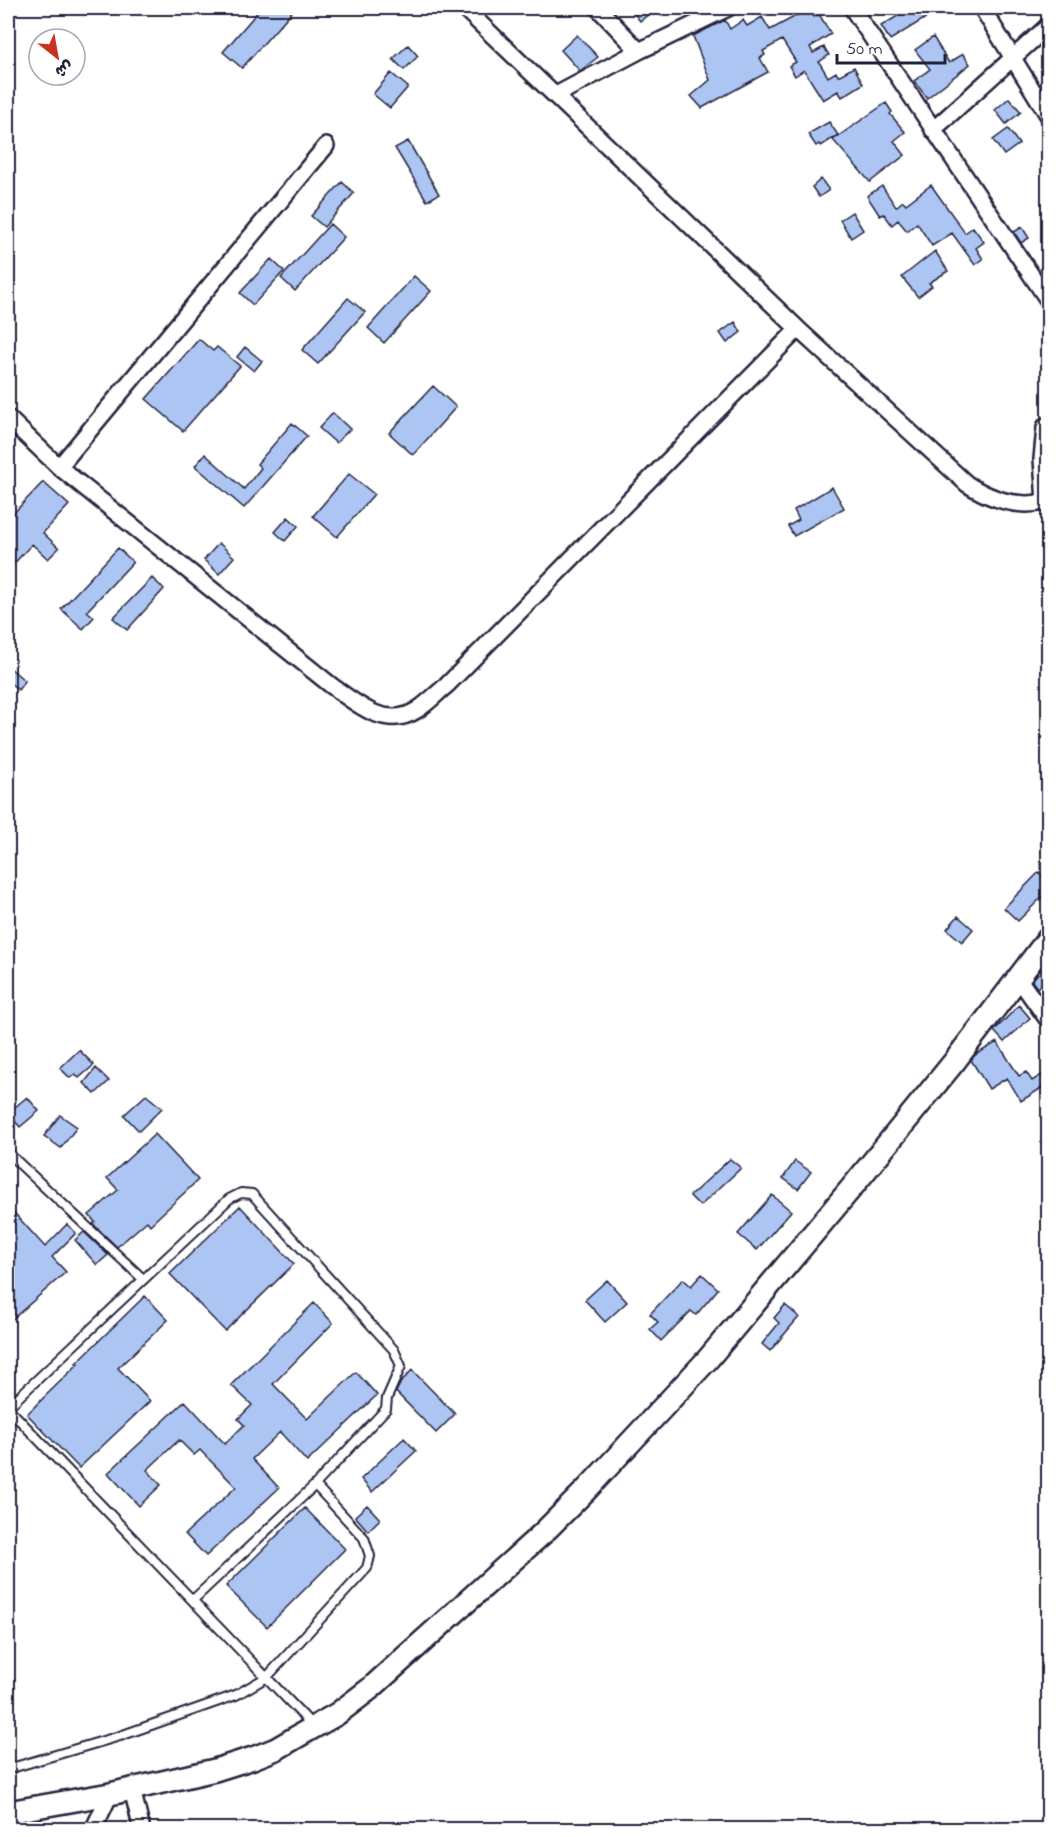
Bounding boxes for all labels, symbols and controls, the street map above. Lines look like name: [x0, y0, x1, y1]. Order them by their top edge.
north arrow: [27, 27, 87, 87]
scale bar: [837, 27, 945, 65]
text: 50 m: [846, 37, 883, 63]
text: ش: [50, 53, 77, 83]

